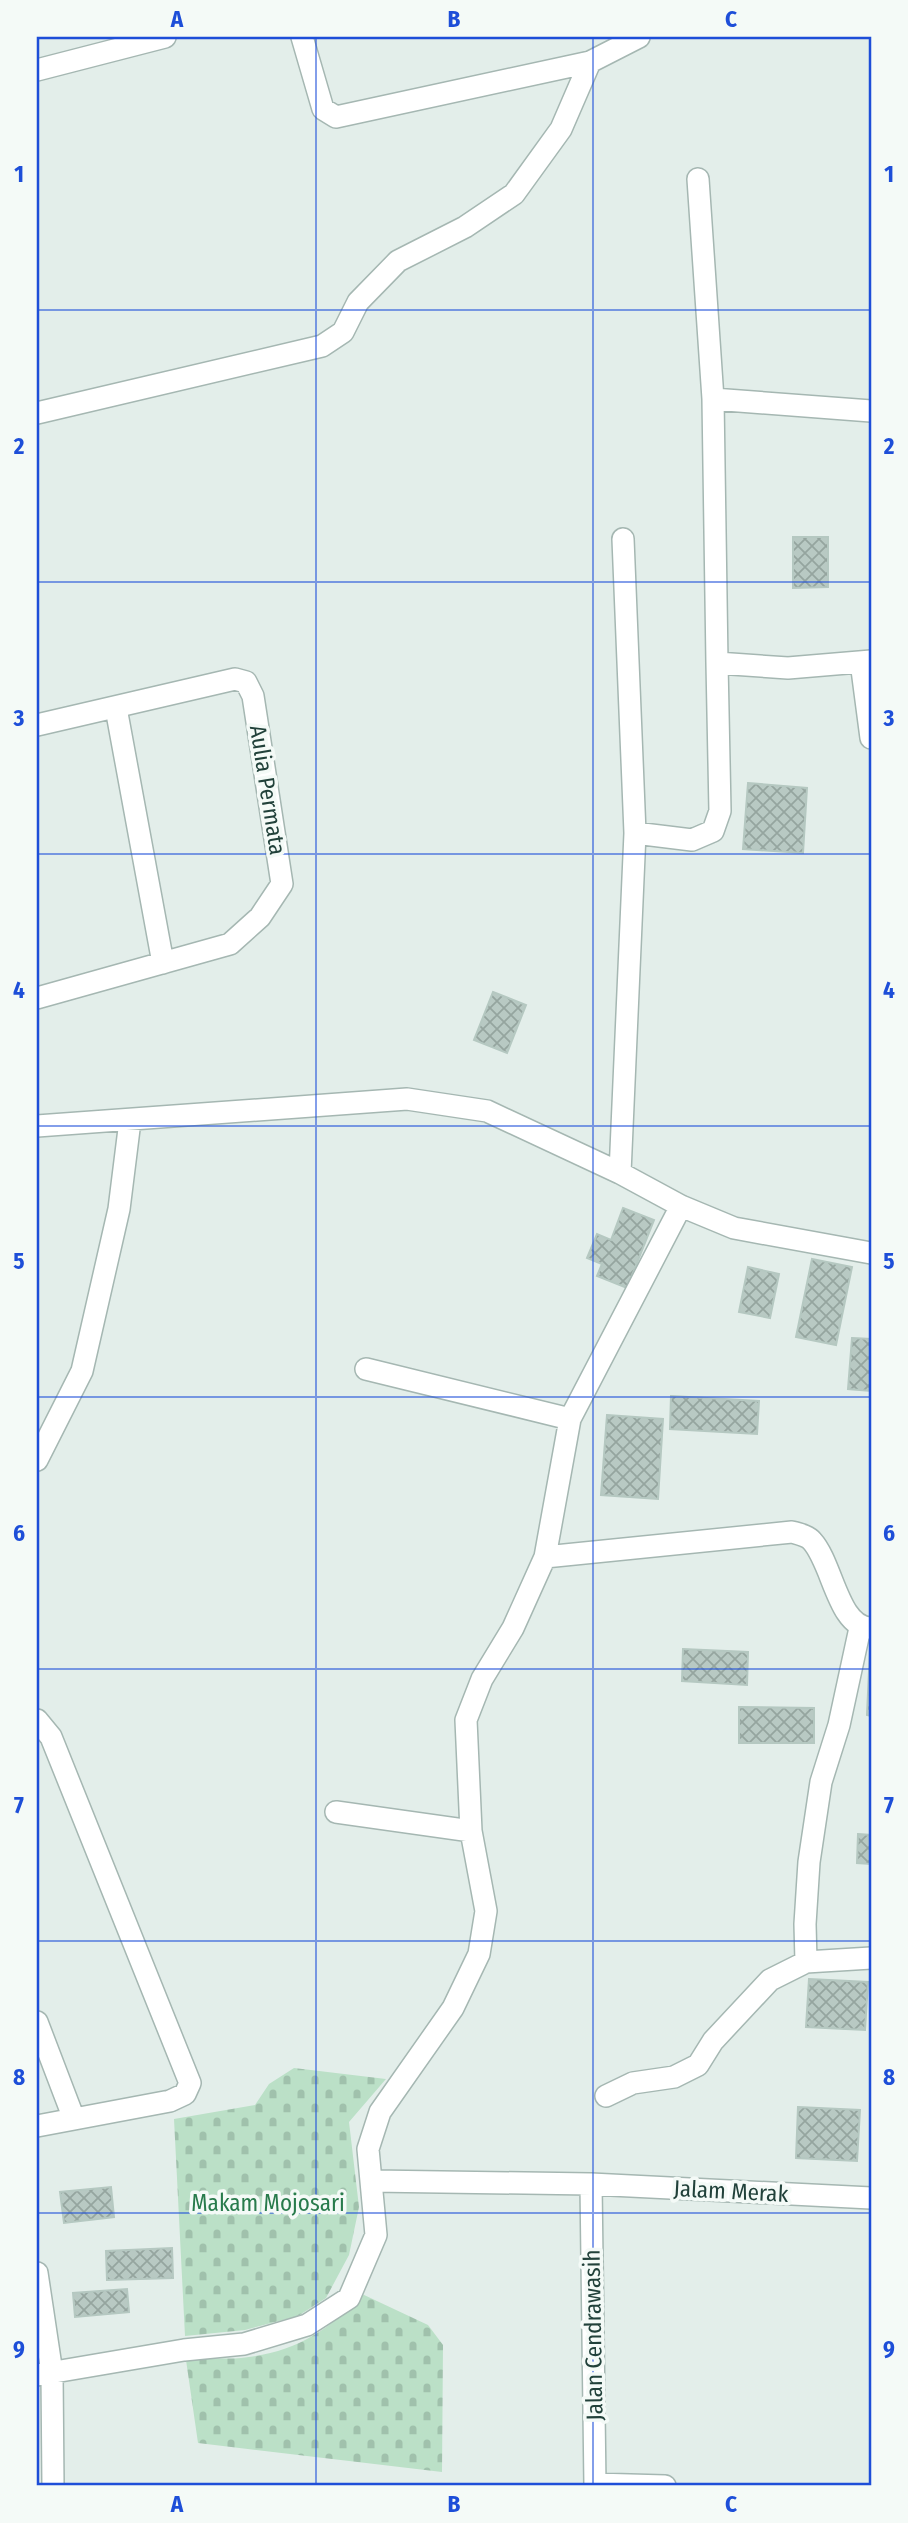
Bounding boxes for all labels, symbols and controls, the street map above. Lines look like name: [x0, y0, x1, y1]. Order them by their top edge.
text: A: [170, 5, 184, 33]
text: B: [448, 5, 461, 33]
text: C: [725, 5, 737, 33]
text: 1: [14, 160, 24, 188]
text: 1: [884, 160, 894, 188]
text: 2: [13, 432, 25, 460]
text: 2: [883, 432, 895, 460]
text: 3: [13, 704, 25, 732]
text: 3: [883, 704, 895, 732]
street label: Aulia Permata: [244, 723, 292, 857]
text: 4: [13, 976, 25, 1004]
text: 4: [883, 976, 895, 1004]
text: 5: [13, 1247, 25, 1275]
text: 5: [883, 1247, 895, 1275]
text: 6: [13, 1519, 25, 1547]
text: 6: [883, 1519, 895, 1547]
text: 7: [14, 1791, 24, 1819]
text: 7: [884, 1791, 894, 1819]
text: 8: [13, 2063, 25, 2091]
text: 8: [883, 2063, 895, 2091]
street label: Jalam Merak: [673, 2174, 789, 2208]
park label: Makam Mojosari: [191, 2189, 345, 2217]
street label: Jalan Cendrawasih: [578, 2249, 608, 2421]
text: 9: [13, 2335, 25, 2363]
text: 9: [883, 2335, 895, 2363]
text: A: [170, 2490, 184, 2518]
text: B: [448, 2490, 461, 2518]
text: C: [725, 2490, 737, 2518]

